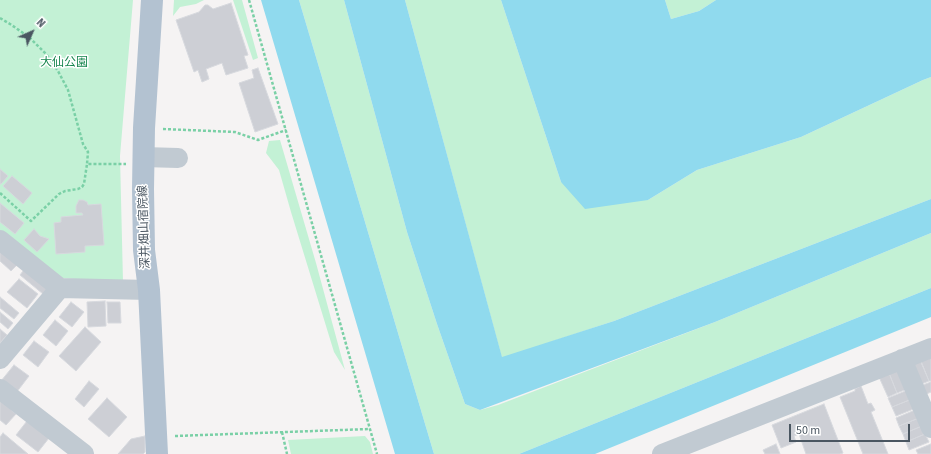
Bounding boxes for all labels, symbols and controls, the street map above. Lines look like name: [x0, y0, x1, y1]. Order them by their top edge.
north arrow: [12, 12, 52, 52]
text: N: [33, 15, 49, 31]
park label: 大仙公園: [40, 56, 88, 70]
street label: 深井畑山宿院線: [136, 185, 154, 269]
scale bar: [791, 416, 912, 442]
text: 50 m: [796, 422, 820, 439]

